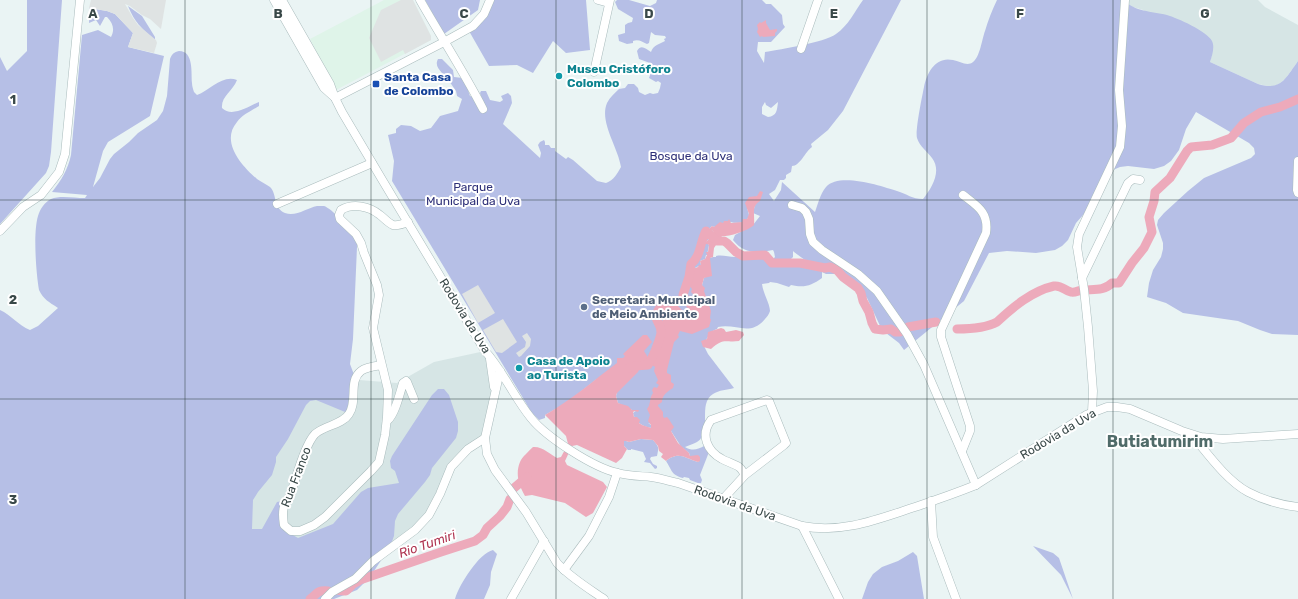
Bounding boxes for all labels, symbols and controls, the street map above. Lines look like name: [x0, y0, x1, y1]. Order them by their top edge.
text: A: [88, 6, 98, 21]
text: B: [273, 6, 283, 21]
text: C: [459, 6, 469, 21]
text: D: [644, 6, 654, 21]
text: E: [830, 6, 838, 21]
text: F: [1016, 6, 1024, 21]
text: G: [1200, 6, 1210, 21]
place label: Museu Cristóforo Colombo: [567, 62, 671, 90]
place label: Santa Casa de Colombo: [384, 70, 454, 98]
marker: Museu Cristóforo Colombo: [554, 71, 564, 81]
marker: Santa Casa de Colombo: [371, 79, 381, 89]
text: 1: [10, 92, 16, 107]
park label: Bosque da Uva: [649, 149, 733, 163]
park label: Parque Municipal da Uva: [426, 180, 520, 208]
street label: Rodovia da Uva: [436, 276, 494, 356]
text: 2: [9, 292, 17, 307]
place label: Secretaria Municipal de Meio Ambiente: [592, 293, 715, 321]
marker: Secretaria Municipal de Meio Ambiente: [579, 302, 589, 312]
place label: Casa de Apoio ao Turista: [527, 354, 610, 382]
marker: Casa de Apoio ao Turista: [514, 363, 524, 373]
street label: Rodovia da Uva: [1018, 406, 1098, 462]
district label: Butiatumirim: [1107, 432, 1213, 451]
street label: Rua Franco: [278, 445, 314, 509]
street label: Rodovia da Uva: [692, 482, 778, 524]
text: 3: [9, 492, 18, 507]
water label: Rio Tumiri: [397, 527, 458, 561]

